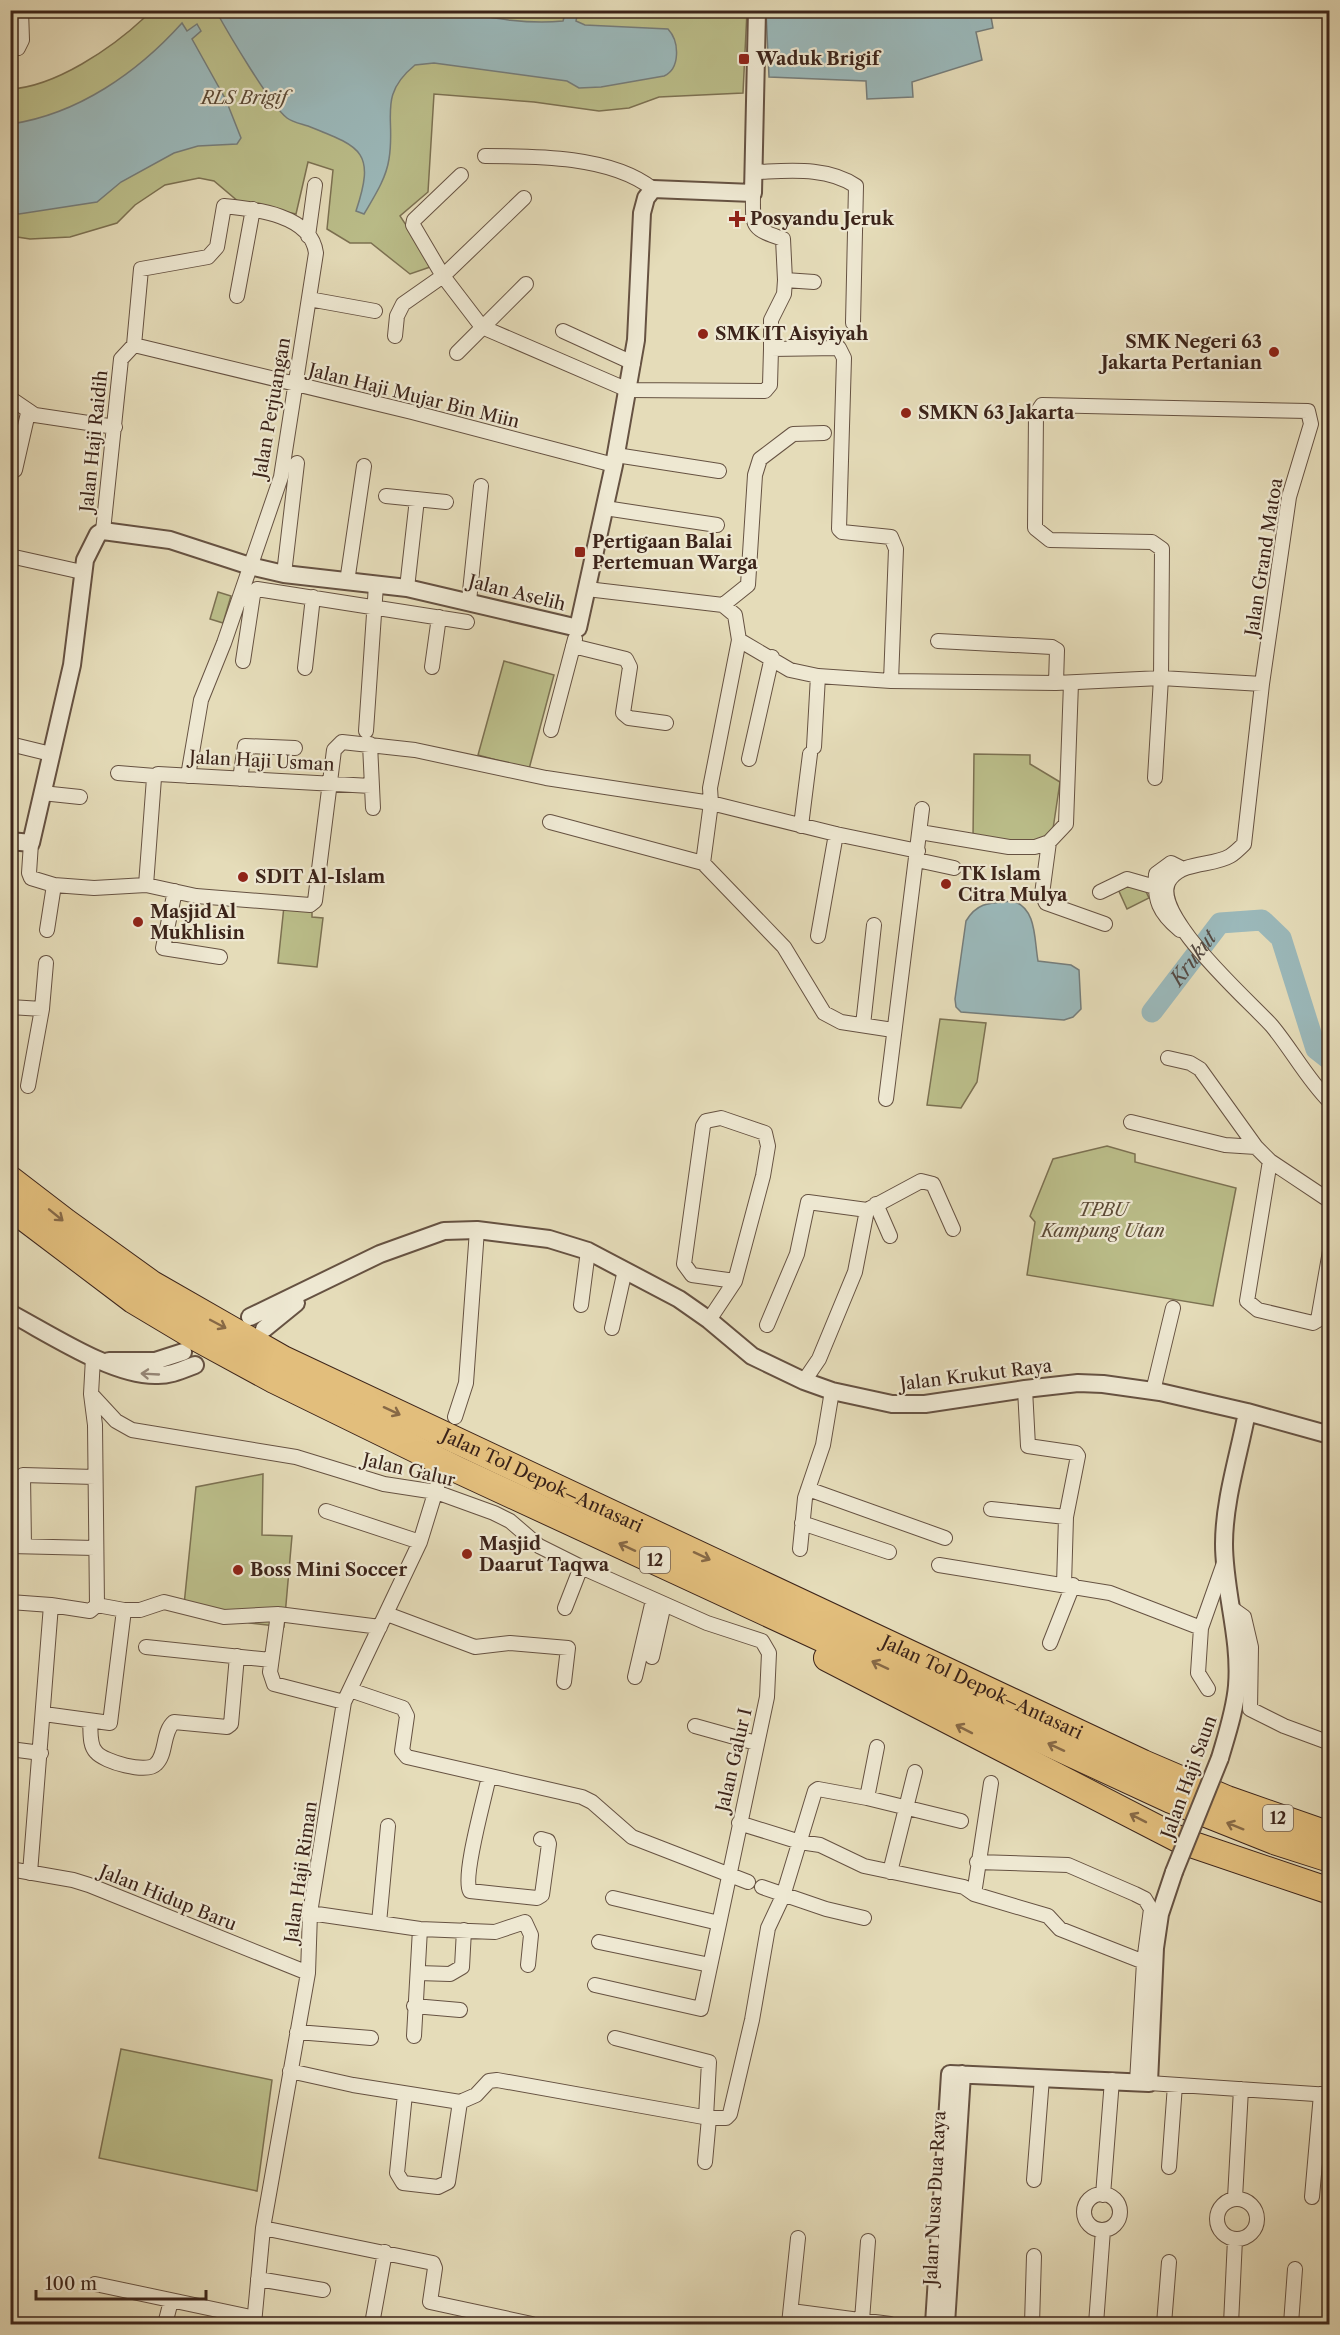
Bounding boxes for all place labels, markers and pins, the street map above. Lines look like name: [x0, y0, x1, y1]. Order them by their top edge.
place label: Waduk Brigif: [755, 48, 882, 70]
marker: Waduk Brigif: [737, 52, 751, 66]
place label: Posyandu Jeruk: [750, 208, 895, 230]
marker: Posyandu Jeruk: [728, 210, 746, 228]
place label: SMK IT Aisyiyah: [715, 323, 869, 345]
marker: SMK IT Aisyiyah: [696, 327, 710, 341]
place label: SMK Negeri 63 Jakarta Pertanian: [1098, 331, 1263, 374]
marker: SMK Negeri 63 Jakarta Pertanian: [1267, 345, 1281, 359]
place label: SMKN 63 Jakarta: [918, 402, 1075, 424]
marker: SMKN 63 Jakarta: [899, 406, 913, 420]
place label: Pertigaan Balai Pertemuan Warga: [592, 531, 758, 574]
marker: Pertigaan Balai Pertemuan Warga: [573, 545, 587, 559]
place label: TK Islam Citra Mulya: [958, 863, 1068, 906]
place label: SDIT Al-Islam: [255, 866, 385, 888]
marker: SDIT Al-Islam: [236, 870, 250, 884]
marker: TK Islam Citra Mulya: [939, 877, 953, 891]
place label: Masjid Al Mukhlisin: [150, 901, 245, 944]
marker: Masjid Al Mukhlisin: [131, 915, 145, 929]
place label: Masjid Daarut Taqwa: [479, 1533, 610, 1576]
marker: Masjid Daarut Taqwa: [460, 1547, 474, 1561]
place label: Boss Mini Soccer: [250, 1559, 407, 1581]
marker: Boss Mini Soccer: [231, 1563, 245, 1577]

